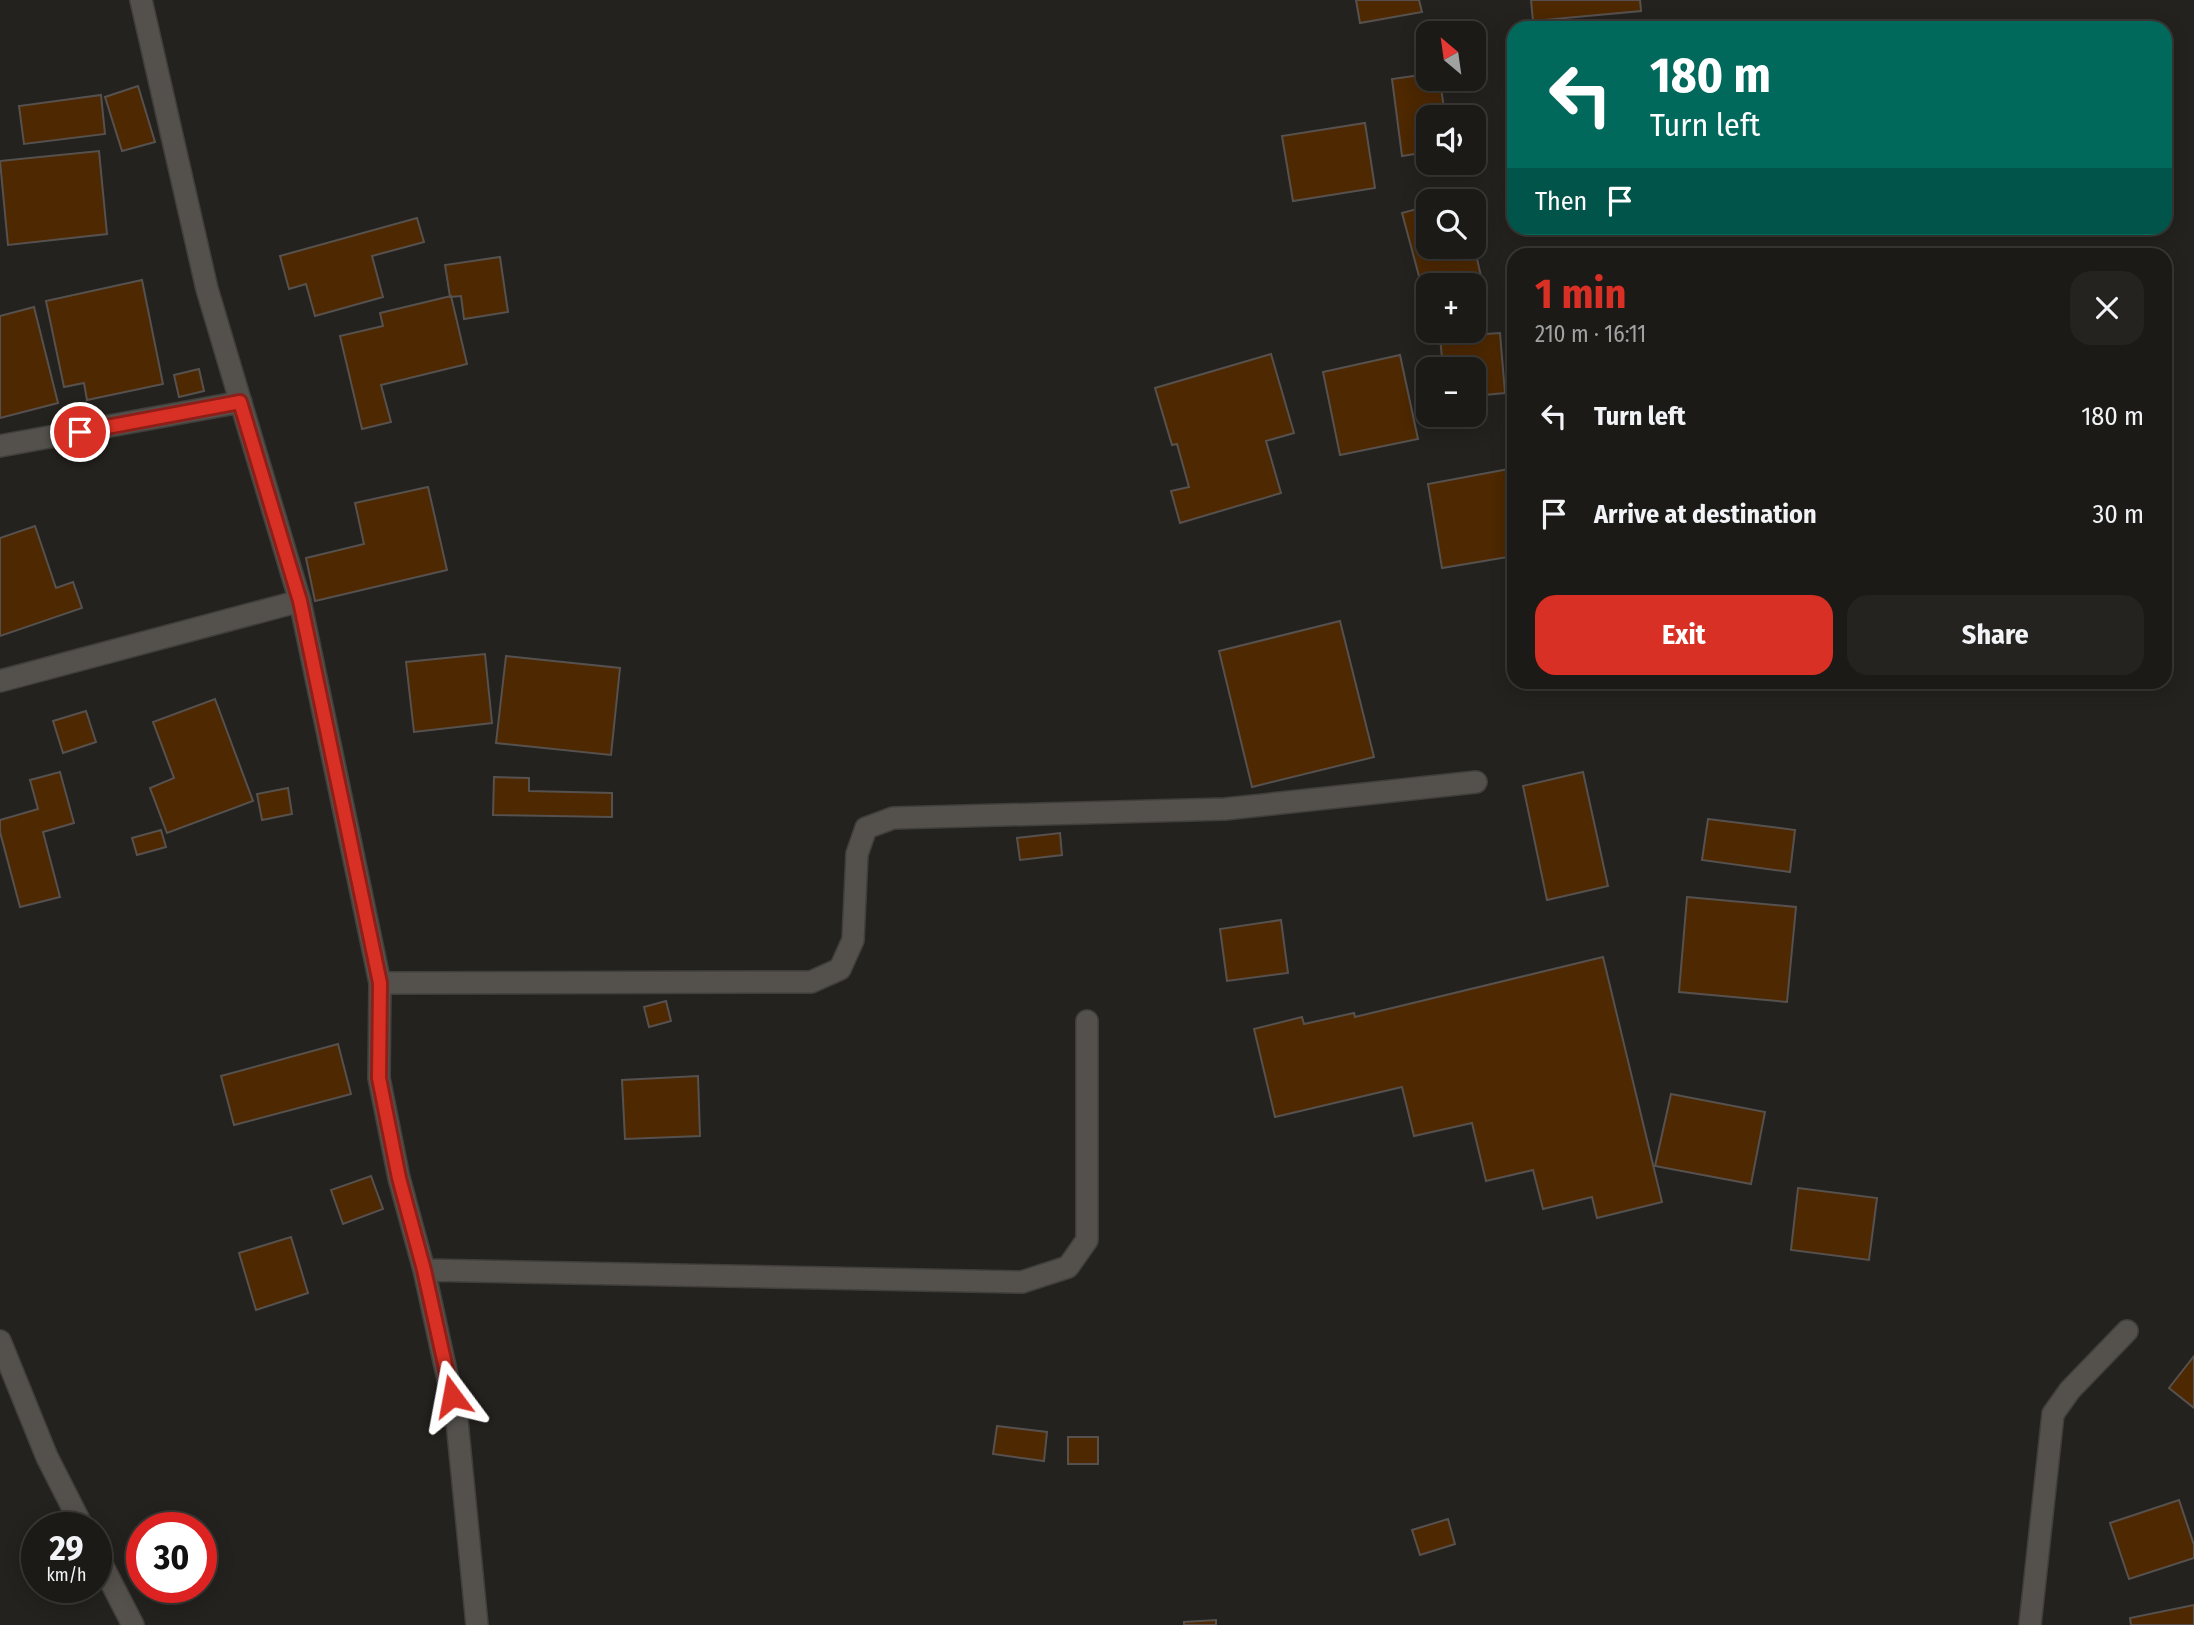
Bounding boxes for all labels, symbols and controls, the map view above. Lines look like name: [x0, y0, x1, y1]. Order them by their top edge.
north arrow: [1416, 21, 1486, 91]
map controls: [1416, 21, 1486, 427]
text: 180 m: [1650, 46, 1771, 105]
icon: left: [1535, 49, 1626, 140]
button: sound: [1416, 105, 1486, 175]
text: Turn left: [1650, 106, 1760, 144]
icon: arrive: [1601, 182, 1639, 220]
text: Then: [1535, 186, 1587, 217]
button: search: [1416, 189, 1486, 259]
text: 1 min: [1535, 269, 1626, 319]
button: close: [2070, 271, 2144, 345]
button: +: [1416, 273, 1486, 343]
text: 210 m · 16:11: [1535, 320, 1646, 348]
button: −: [1416, 357, 1486, 427]
icon: left: [1535, 397, 1573, 435]
text: Turn left: [1594, 401, 1686, 432]
text: 180 m: [2081, 401, 2144, 432]
pin: [50, 402, 110, 462]
icon: arrive: [61, 413, 99, 451]
icon: arrive: [1535, 495, 1573, 533]
text: Arrive at destination: [1594, 499, 1817, 530]
text: 30 m: [2093, 499, 2144, 530]
button: Exit: [1535, 595, 1833, 675]
button: Share: [1847, 595, 2144, 675]
position arrow: [415, 1359, 489, 1433]
speed limit sign: 30: [126, 1512, 217, 1603]
text: 29: [49, 1527, 84, 1569]
text: km/h: [46, 1564, 87, 1586]

